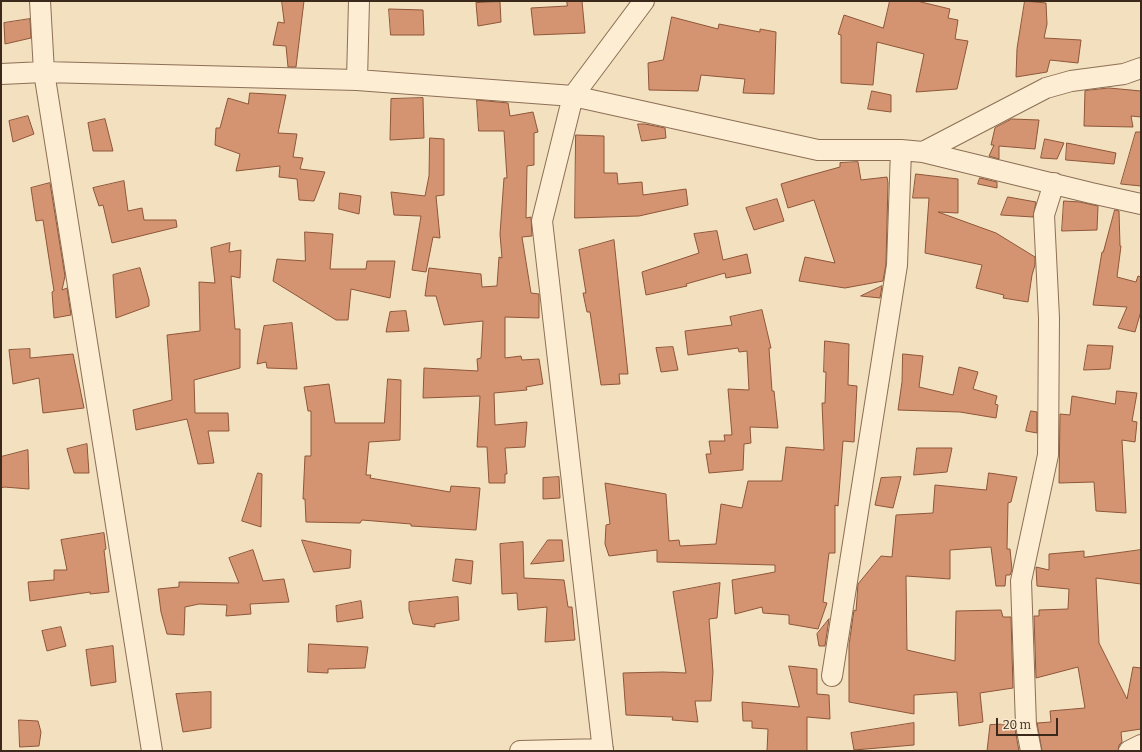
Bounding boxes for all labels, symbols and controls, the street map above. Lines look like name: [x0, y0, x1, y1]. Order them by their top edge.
scale bar: [998, 710, 1060, 736]
text: 20 m: [1003, 718, 1031, 732]

